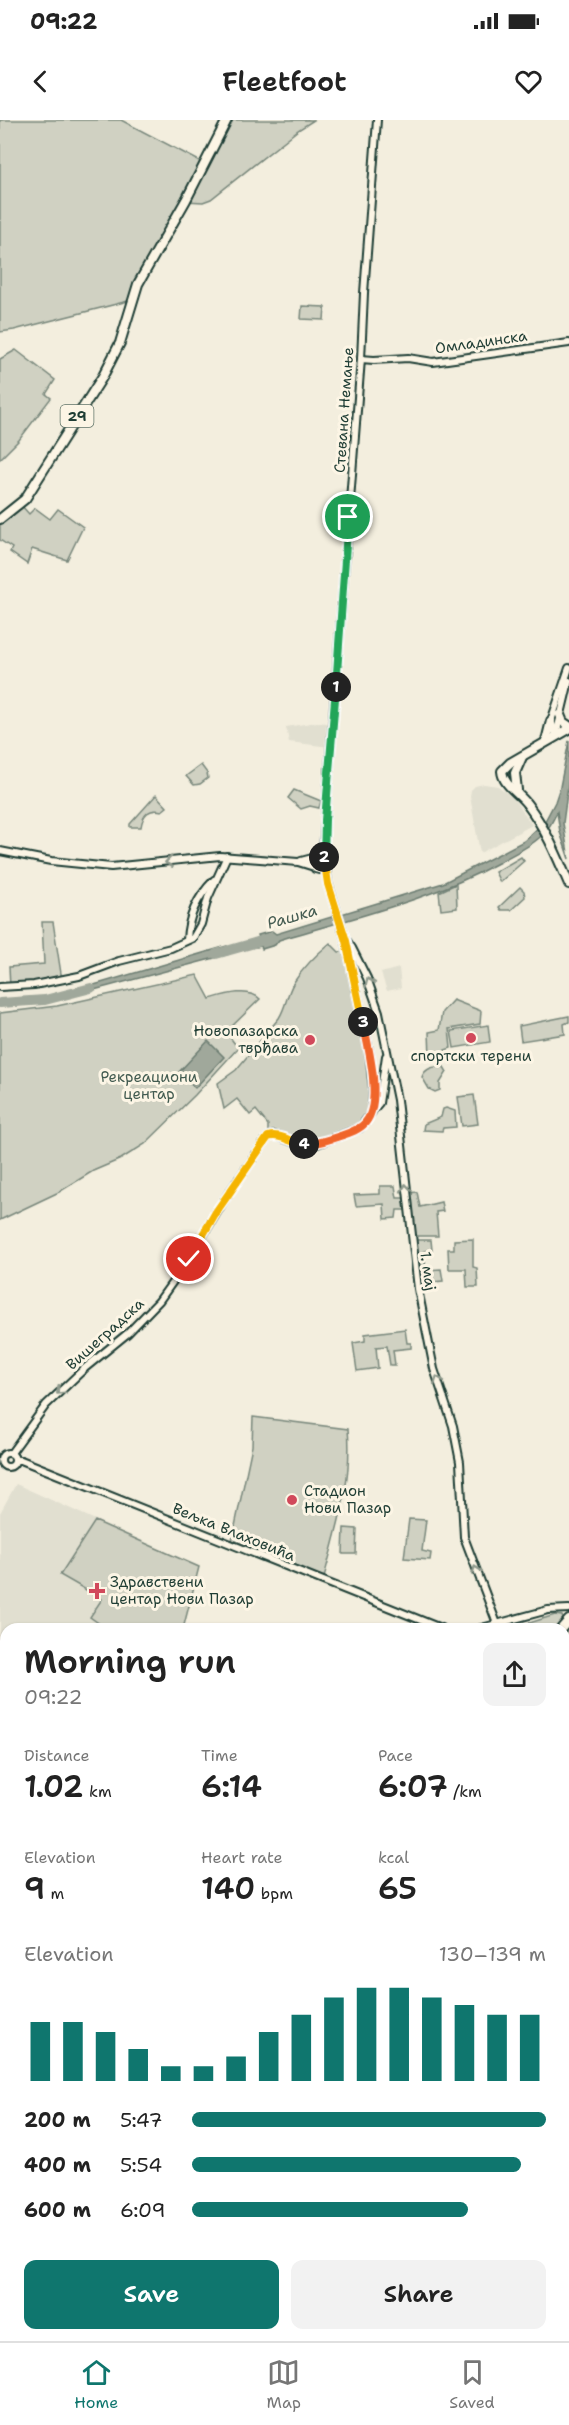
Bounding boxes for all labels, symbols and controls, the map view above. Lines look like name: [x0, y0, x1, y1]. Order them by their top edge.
text: 09:22: [30, 7, 97, 36]
text: Fleetfoot: [222, 63, 347, 100]
icon: back: [24, 65, 57, 98]
icon: heart: [512, 65, 545, 98]
street label: Омладинска: [434, 326, 529, 358]
street label: Стевана Немање: [330, 346, 358, 474]
road number: 29: [60, 405, 94, 427]
pin: [322, 491, 373, 542]
icon: arrive: [331, 500, 364, 533]
pin: 1: [321, 672, 351, 702]
text: 1: [332, 676, 340, 697]
pin: 2: [309, 842, 339, 872]
text: 2: [318, 846, 330, 867]
one-way arrow: [165, 855, 174, 867]
water label: Рашка: [265, 899, 320, 934]
one-way arrow: [364, 978, 376, 989]
pin: 3: [348, 1007, 378, 1037]
text: 3: [357, 1011, 369, 1032]
place label: Новопазарска тврђава: [194, 1021, 299, 1058]
marker: спортски терени: [464, 1031, 478, 1045]
marker: Новопазарска тврђава: [303, 1033, 317, 1047]
place label: спортски терени: [411, 1046, 532, 1066]
park label: Рекреациони центар: [100, 1067, 198, 1104]
pin: 4: [289, 1129, 319, 1159]
text: 4: [298, 1133, 310, 1154]
one-way arrow: [400, 1184, 413, 1193]
pin: [163, 1233, 214, 1284]
icon: check: [172, 1242, 205, 1275]
street label: 1. мај: [415, 1250, 441, 1292]
street label: Вишеградска: [62, 1293, 149, 1374]
one-way arrow: [433, 1375, 445, 1386]
one-way arrow: [56, 1384, 67, 1395]
place label: Стадион Нови Пазар: [304, 1481, 391, 1518]
marker: Стадион Нови Пазар: [285, 1493, 299, 1507]
street label: Вељка Влаховића: [170, 1498, 299, 1566]
one-way arrow: [471, 1565, 483, 1576]
place label: Здравствени центар Нови Пазар: [110, 1572, 254, 1609]
marker: Здравствени центар Нови Пазар: [88, 1582, 106, 1600]
text: Morning run: [24, 1639, 236, 1684]
button: share: [483, 1643, 546, 1706]
text: 09:22: [24, 1684, 82, 1710]
text: Distance: [24, 1745, 90, 1766]
text: Time: [201, 1745, 238, 1766]
text: Pace: [378, 1745, 413, 1766]
text: 1.02: [24, 1766, 84, 1807]
text: 6:14: [201, 1766, 262, 1807]
text: 6:07: [378, 1766, 448, 1807]
text: km: [84, 1781, 112, 1802]
text: /km: [448, 1781, 482, 1802]
text: Elevation: [24, 1847, 96, 1868]
text: Heart rate: [201, 1847, 283, 1868]
text: kcal: [378, 1847, 409, 1868]
text: 9: [24, 1868, 45, 1909]
text: 140: [201, 1868, 255, 1909]
text: 65: [378, 1868, 417, 1909]
text: m: [45, 1883, 64, 1904]
text: bpm: [255, 1883, 293, 1904]
text: Elevation: [24, 1941, 114, 1967]
text: 130–139 m: [439, 1941, 546, 1967]
text: 200 m: [24, 2107, 91, 2133]
text: 5:47: [120, 2107, 162, 2133]
text: 400 m: [24, 2152, 91, 2178]
text: 5:54: [120, 2152, 162, 2178]
text: 600 m: [24, 2197, 91, 2223]
text: 6:09: [120, 2197, 166, 2223]
button: Save: [24, 2260, 279, 2329]
button: Share: [291, 2260, 546, 2329]
tab: Home: [74, 2356, 118, 2413]
tab: Map: [267, 2356, 301, 2413]
tab: Saved: [449, 2356, 495, 2413]

